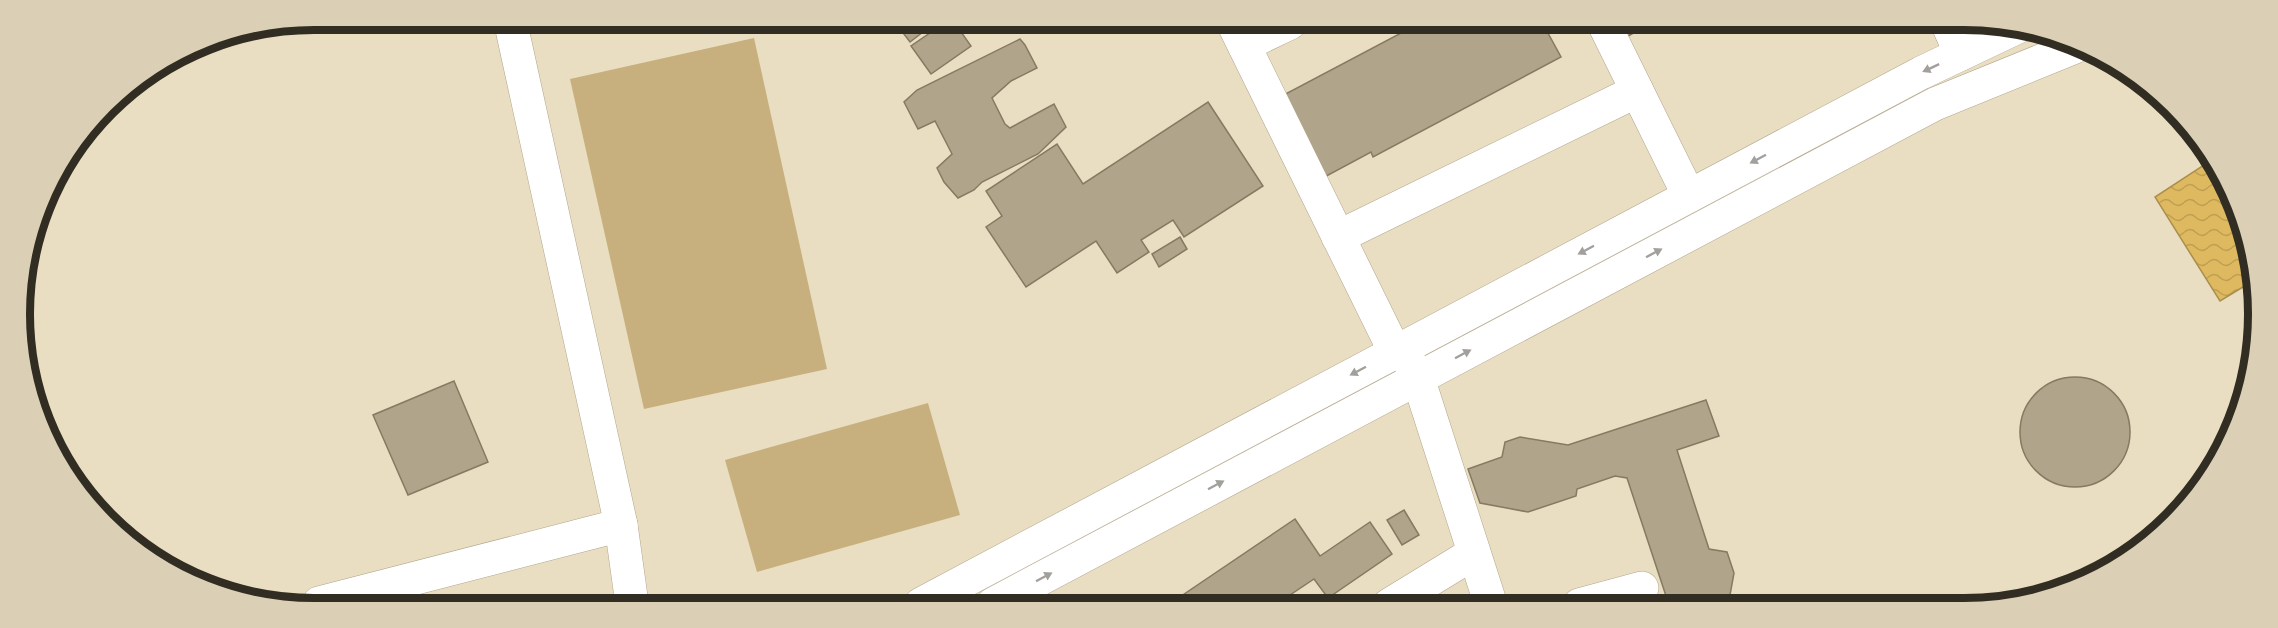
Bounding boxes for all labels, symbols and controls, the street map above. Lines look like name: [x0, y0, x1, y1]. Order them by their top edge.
one-way arrow: [1922, 64, 1939, 73]
one-way arrow: [1749, 154, 1766, 164]
one-way arrow: [1577, 245, 1594, 255]
one-way arrow: [1645, 248, 1662, 258]
one-way arrow: [1455, 349, 1472, 359]
one-way arrow: [1349, 366, 1366, 376]
one-way arrow: [1208, 480, 1225, 490]
one-way arrow: [1036, 572, 1053, 582]

